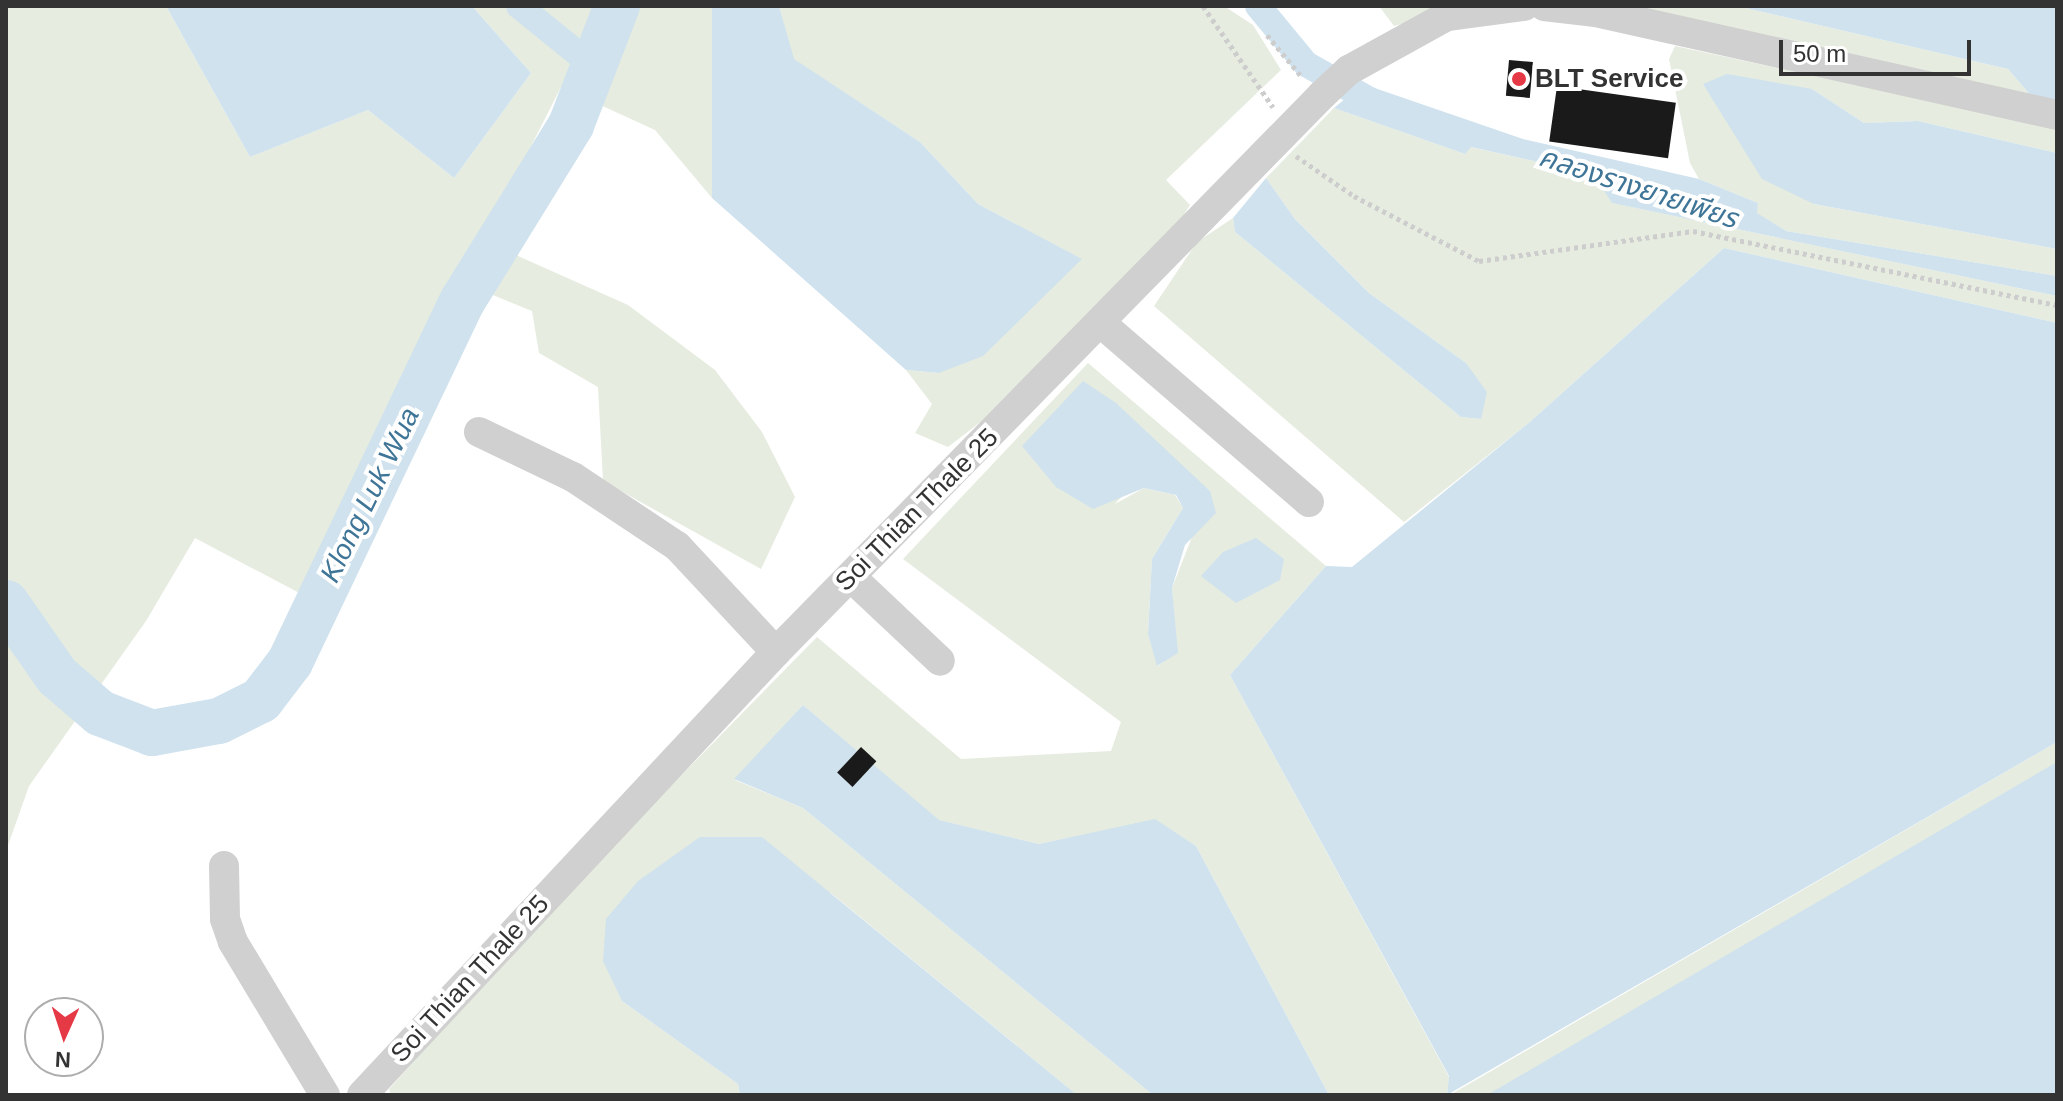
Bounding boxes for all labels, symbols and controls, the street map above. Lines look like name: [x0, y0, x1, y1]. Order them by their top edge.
scale bar: [1783, 24, 1975, 74]
text: 50 m: [1793, 40, 1846, 67]
place label: BLT Service: [1535, 63, 1683, 95]
marker: BLT Service: [1510, 70, 1528, 88]
water label: คลองรางยายเพียร: [1535, 140, 1741, 236]
water label: Klong Luk Wua: [313, 402, 427, 588]
street label: Soi Thian Thale 25: [829, 422, 1005, 598]
street label: Soi Thian Thale 25: [384, 889, 556, 1069]
north arrow: [24, 997, 104, 1077]
text: N: [54, 1047, 71, 1072]

